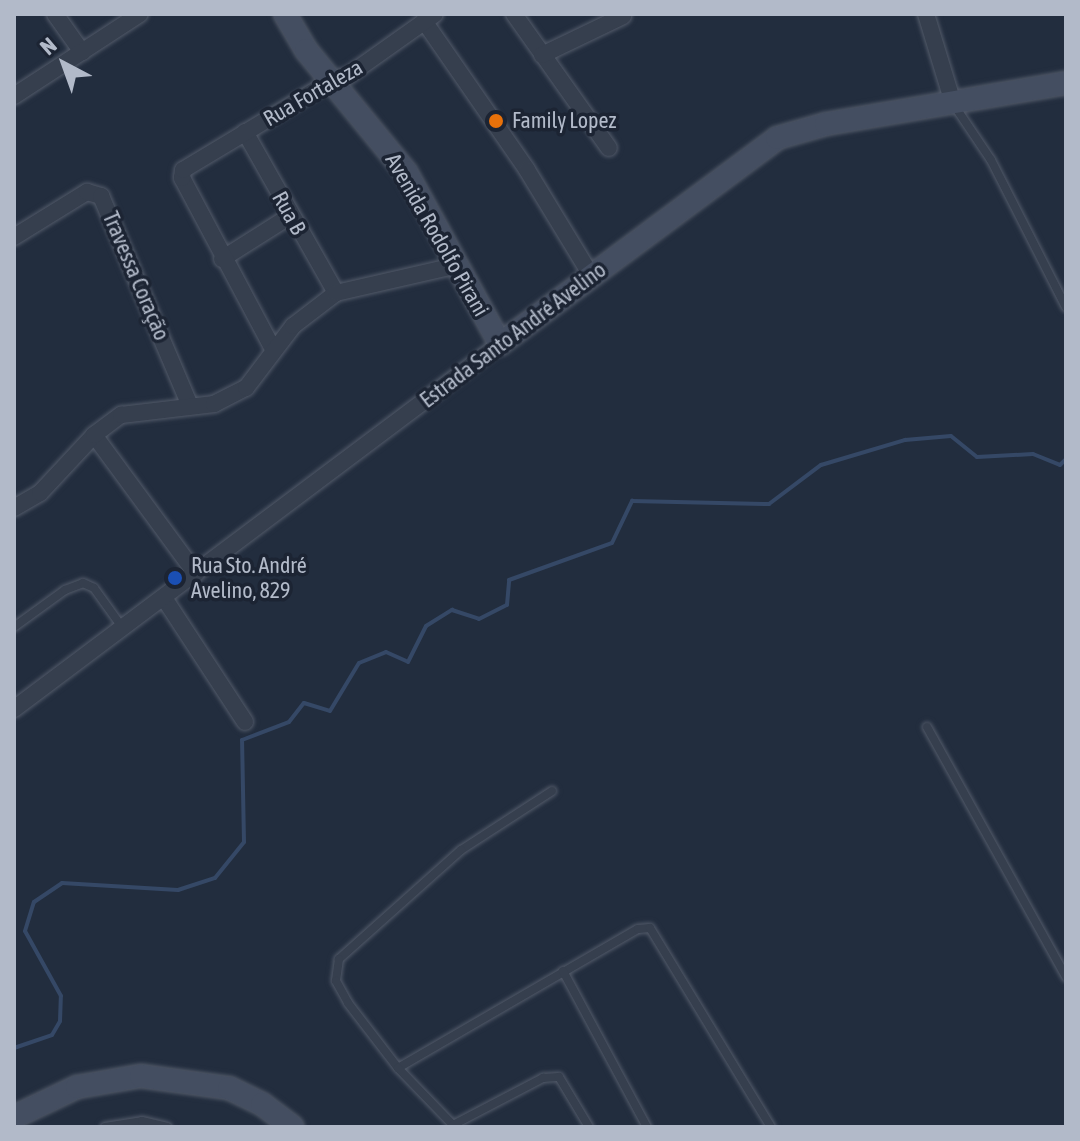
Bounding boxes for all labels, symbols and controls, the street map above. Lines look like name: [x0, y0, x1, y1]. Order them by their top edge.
north arrow: [24, 24, 104, 104]
text: N: [35, 32, 62, 60]
street label: Rua Fortaleza: [259, 54, 367, 132]
place label: Family Lopez: [512, 108, 616, 134]
marker: Family Lopez: [487, 112, 505, 130]
street label: Avenida Rodolfo Pirani: [380, 149, 494, 321]
street label: Rua B: [266, 187, 312, 239]
street label: Travessa Coração: [97, 208, 175, 344]
street label: Estrada Santo André Avelino: [415, 256, 611, 414]
place label: Rua Sto. André Avelino, 829: [191, 552, 307, 604]
marker: Rua Sto. André Avelino, 829: [166, 569, 184, 587]

